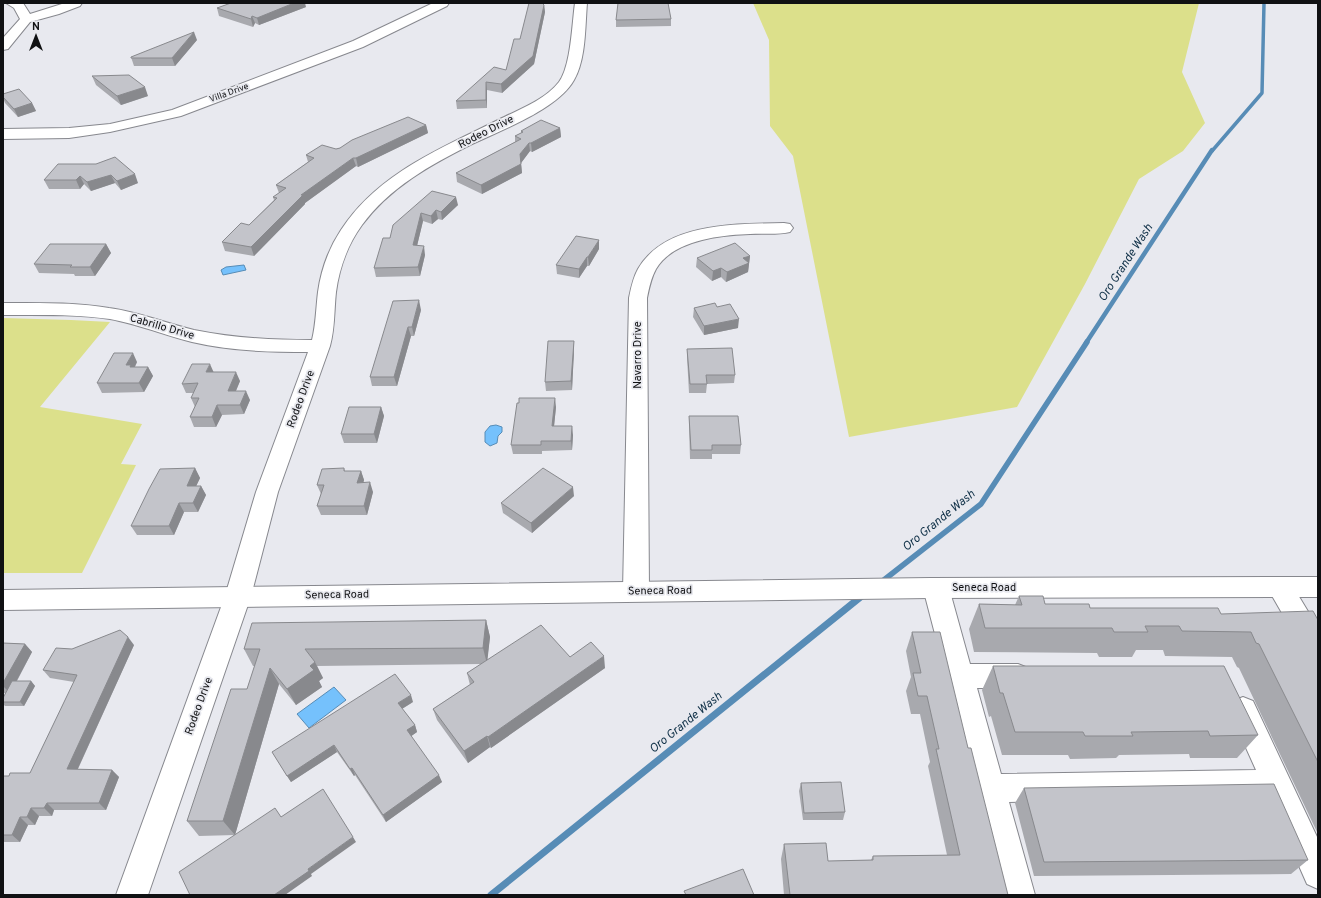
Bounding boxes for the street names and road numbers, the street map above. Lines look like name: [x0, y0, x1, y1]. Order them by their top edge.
street label: Villa Drive: [208, 81, 250, 105]
street label: Rodeo Drive: [456, 112, 516, 152]
street label: Cabrillo Drive: [128, 311, 196, 343]
street label: Navarro Drive: [631, 321, 645, 389]
street label: Rodeo Drive: [284, 368, 318, 430]
street label: Seneca Road: [952, 581, 1016, 595]
street label: Seneca Road: [628, 583, 692, 599]
street label: Seneca Road: [305, 587, 369, 603]
street label: Rodeo Drive: [182, 675, 216, 737]

